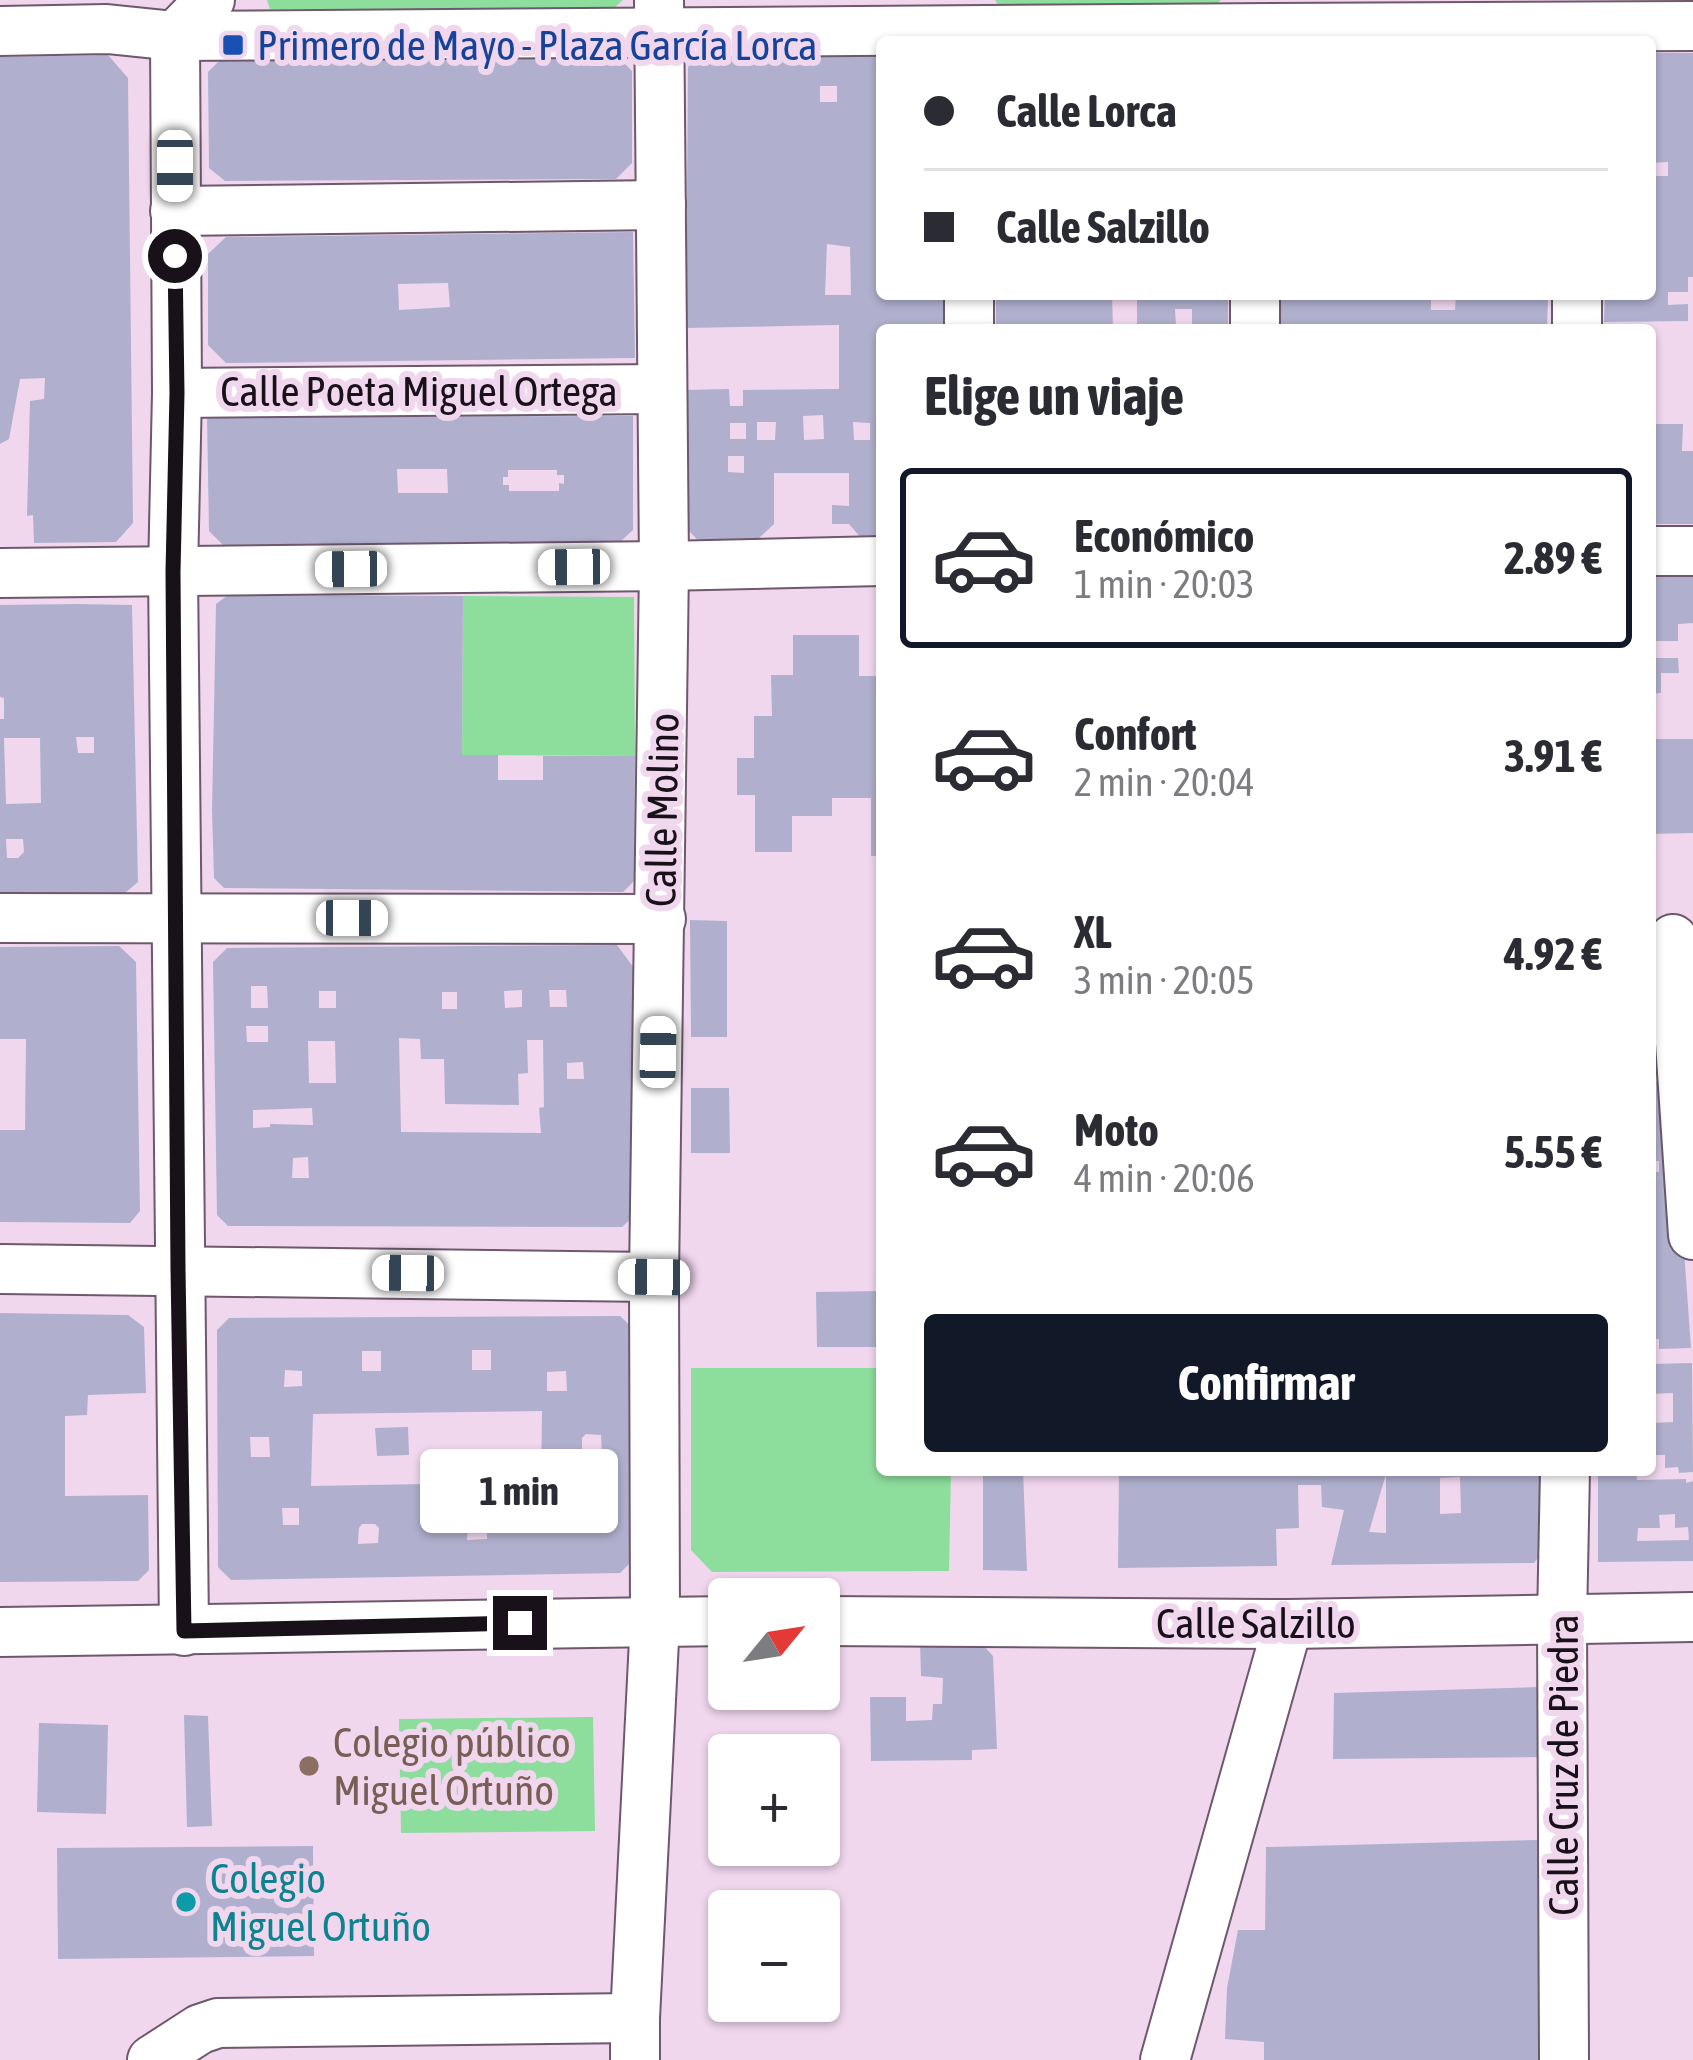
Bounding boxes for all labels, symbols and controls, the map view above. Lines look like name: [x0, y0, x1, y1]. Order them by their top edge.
place label: Primero de Mayo - Plaza García Lorca: [257, 21, 818, 69]
marker: Primero de Mayo - Plaza García Lorca: [220, 32, 246, 58]
text: Calle Lorca: [996, 85, 1177, 137]
car: [157, 130, 193, 202]
text: Calle Salzillo: [996, 201, 1210, 253]
route start: [148, 229, 202, 283]
text: Elige un viaje: [924, 365, 1184, 426]
street label: Calle Poeta Miguel Ortega: [220, 367, 618, 415]
icon: car: [930, 504, 1038, 612]
text: Económico: [1074, 510, 1255, 562]
text: 2.89 €: [1504, 532, 1602, 584]
car: [538, 548, 610, 586]
car: [315, 550, 387, 588]
text: 1 min · 20:03: [1074, 562, 1255, 606]
icon: car: [930, 702, 1038, 810]
text: Confort: [1074, 708, 1197, 760]
street label: Calle Molino: [636, 713, 688, 907]
text: 3.91 €: [1504, 730, 1602, 782]
text: 2 min · 20:04: [1074, 760, 1255, 804]
car: [316, 900, 388, 936]
icon: car: [930, 900, 1038, 1008]
text: XL: [1074, 906, 1112, 958]
text: 4.92 €: [1504, 928, 1602, 980]
text: 3 min · 20:05: [1074, 958, 1255, 1002]
car: [639, 1016, 677, 1088]
icon: car: [930, 1098, 1038, 1206]
text: Moto: [1074, 1104, 1159, 1156]
text: 5.55 €: [1504, 1126, 1602, 1178]
text: 4 min · 20:06: [1074, 1156, 1255, 1200]
car: [372, 1254, 444, 1292]
car: [618, 1258, 690, 1296]
button: Confirmar: [924, 1314, 1608, 1452]
callout: 1 min: [421, 1449, 619, 1533]
text: 1 min: [479, 1469, 559, 1513]
north arrow: [708, 1578, 840, 1710]
map controls: [708, 1578, 840, 2022]
route end: [493, 1596, 547, 1650]
street label: Calle Salzillo: [1156, 1599, 1356, 1647]
street label: Calle Cruz de Piedra: [1539, 1614, 1587, 1916]
place label: Colegio público Miguel Ortuño: [333, 1718, 571, 1814]
button: +: [708, 1734, 840, 1866]
marker: Colegio público Miguel Ortuño: [296, 1753, 322, 1779]
place label: Colegio Miguel Ortuño: [210, 1854, 431, 1950]
marker: Colegio Miguel Ortuño: [173, 1889, 199, 1915]
button: −: [708, 1890, 840, 2022]

